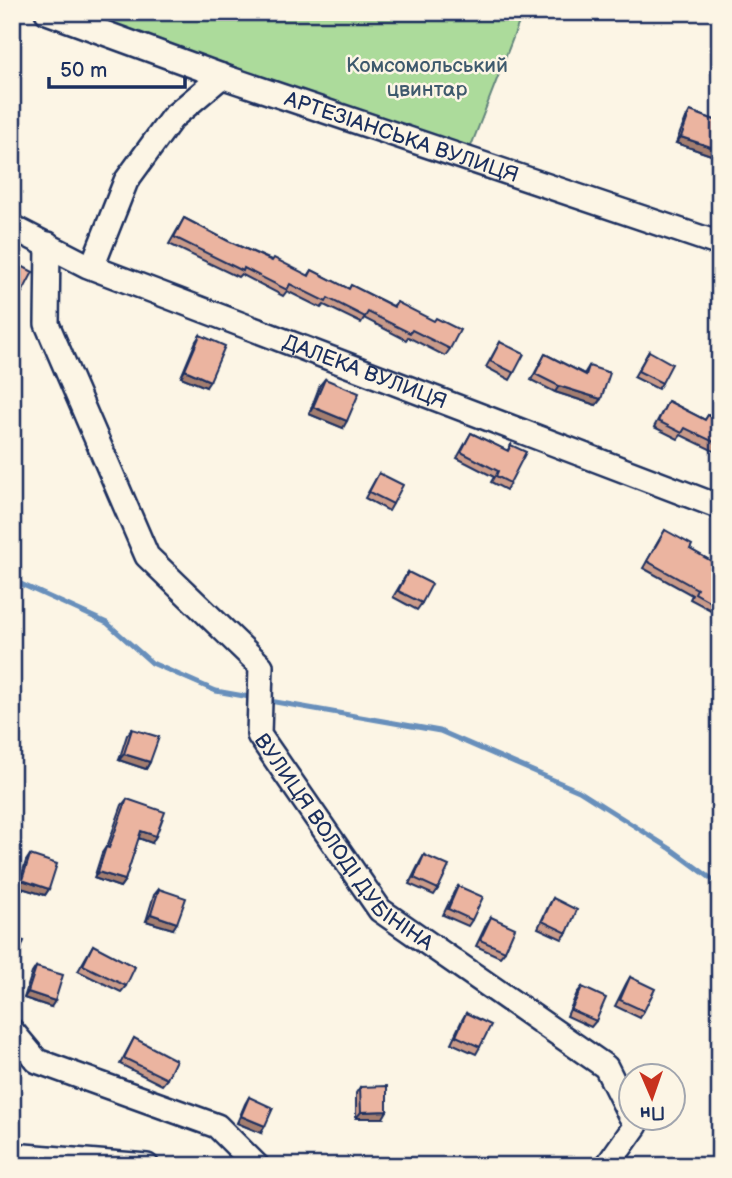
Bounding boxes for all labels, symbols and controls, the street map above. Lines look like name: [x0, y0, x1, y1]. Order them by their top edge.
scale bar: [49, 46, 186, 90]
park label: Комсомольський цвинтар: [346, 53, 508, 102]
text: 50 m: [60, 58, 107, 83]
street label: АРТЕЗІАНСЬКА ВУЛИЦЯ: [280, 86, 522, 188]
street label: ДАЛЕКА ВУЛИЦЯ: [279, 330, 450, 415]
street label: ВУЛИЦЯ ВОЛОДІ ДУБІНІНА: [249, 729, 438, 956]
north arrow: [616, 1062, 686, 1132]
text: Пн: [639, 1101, 666, 1124]

